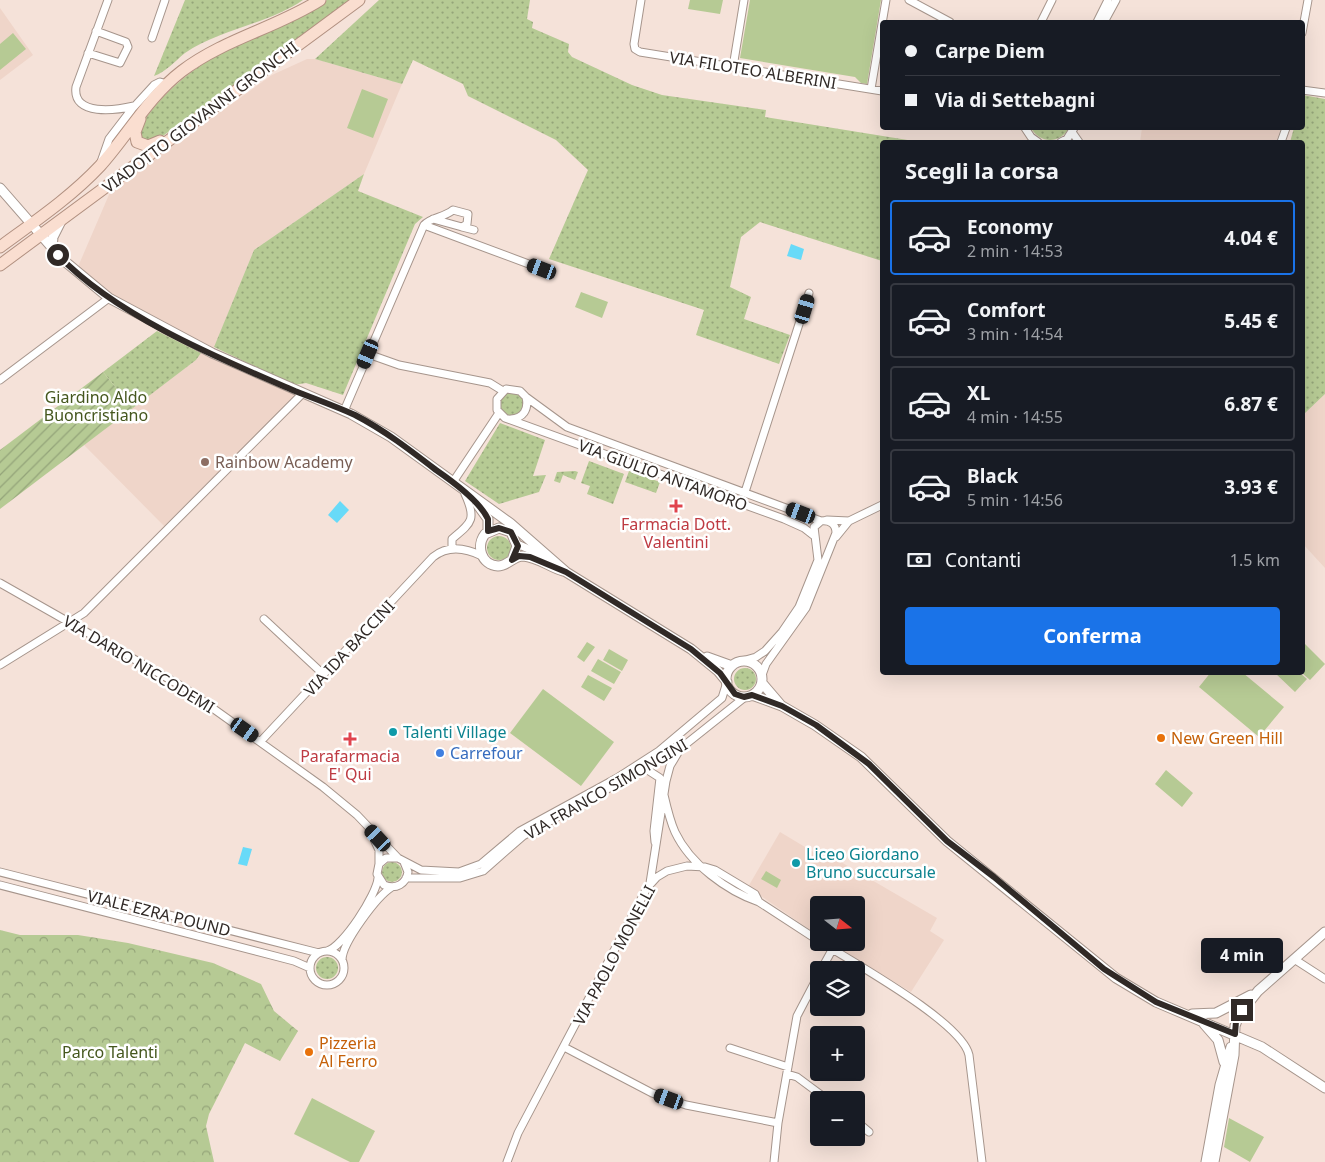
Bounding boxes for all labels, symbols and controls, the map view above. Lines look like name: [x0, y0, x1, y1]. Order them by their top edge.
street label: VIADOTTO GIOVANNI GRONCHI: [98, 36, 302, 198]
text: Carpe Diem: [935, 38, 1045, 64]
street label: VIA FILOTEO ALBERINI: [668, 46, 838, 94]
text: Via di Settebagni: [935, 87, 1095, 113]
text: Scegli la corsa: [905, 155, 1059, 185]
text: Economy: [967, 214, 1053, 240]
icon: car: [907, 215, 952, 260]
text: 4.04 €: [1224, 225, 1278, 251]
text: 2 min · 14:53: [967, 240, 1063, 262]
route start: [47, 244, 69, 266]
car: [525, 257, 558, 281]
car: [793, 292, 816, 326]
text: Comfort: [967, 297, 1046, 323]
icon: car: [907, 298, 952, 343]
text: 5.45 €: [1224, 308, 1278, 334]
text: 3 min · 14:54: [967, 323, 1063, 345]
car: [355, 337, 380, 371]
text: XL: [967, 380, 990, 406]
icon: car: [907, 381, 952, 426]
park label: Giardino Aldo Buoncristiano: [44, 386, 148, 426]
text: 6.87 €: [1224, 391, 1278, 417]
text: 4 min · 14:55: [967, 406, 1063, 428]
street label: VIA GIULIO ANTAMORO: [575, 434, 751, 516]
place label: Rainbow Academy: [215, 451, 354, 473]
marker: Rainbow Academy: [199, 456, 211, 468]
text: Black: [967, 463, 1018, 489]
icon: car: [907, 464, 952, 509]
text: 3.93 €: [1224, 474, 1278, 500]
text: 5 min · 14:56: [967, 489, 1063, 511]
marker: Farmacia Dott. Valentini: [670, 500, 682, 512]
car: [784, 501, 817, 525]
place label: Farmacia Dott. Valentini: [621, 513, 731, 553]
icon: cash: [905, 546, 933, 574]
text: Contanti: [945, 547, 1021, 573]
text: 1.5 km: [1230, 549, 1280, 571]
street label: VIA IDA BACCINI: [299, 595, 399, 701]
button: Conferma: [905, 607, 1280, 665]
street label: VIA DARIO NICCODEMI: [59, 610, 219, 718]
car: [228, 715, 261, 745]
place label: Talenti Village: [403, 721, 507, 743]
marker: Talenti Village: [387, 726, 399, 738]
place label: New Green Hill: [1171, 727, 1283, 749]
marker: New Green Hill: [1155, 732, 1167, 744]
marker: Parafarmacia E' Qui: [344, 733, 356, 745]
street label: VIA FRANCO SIMONGINI: [521, 733, 691, 845]
place label: Carrefour: [450, 742, 523, 764]
place label: Parafarmacia E' Qui: [300, 745, 400, 785]
marker: Carrefour: [434, 747, 446, 759]
car: [362, 822, 393, 854]
place label: Liceo Giordano Bruno succursale: [806, 843, 936, 883]
marker: Liceo Giordano Bruno succursale: [790, 857, 802, 869]
street label: VIA PAOLO MONELLI: [568, 881, 660, 1029]
street label: VIALE EZRA POUND: [85, 885, 233, 941]
north arrow: [810, 896, 865, 951]
map controls: [810, 896, 865, 1146]
callout: 4 min: [1201, 938, 1283, 972]
text: 4 min: [1220, 944, 1264, 966]
button: layers: [810, 961, 865, 1016]
route end: [1231, 999, 1253, 1021]
button: +: [810, 1026, 865, 1081]
place label: Pizzeria Al Ferro: [319, 1032, 377, 1072]
park label: Parco Talenti: [62, 1041, 158, 1063]
marker: Pizzeria Al Ferro: [303, 1046, 315, 1058]
car: [652, 1087, 685, 1111]
button: −: [810, 1091, 865, 1146]

